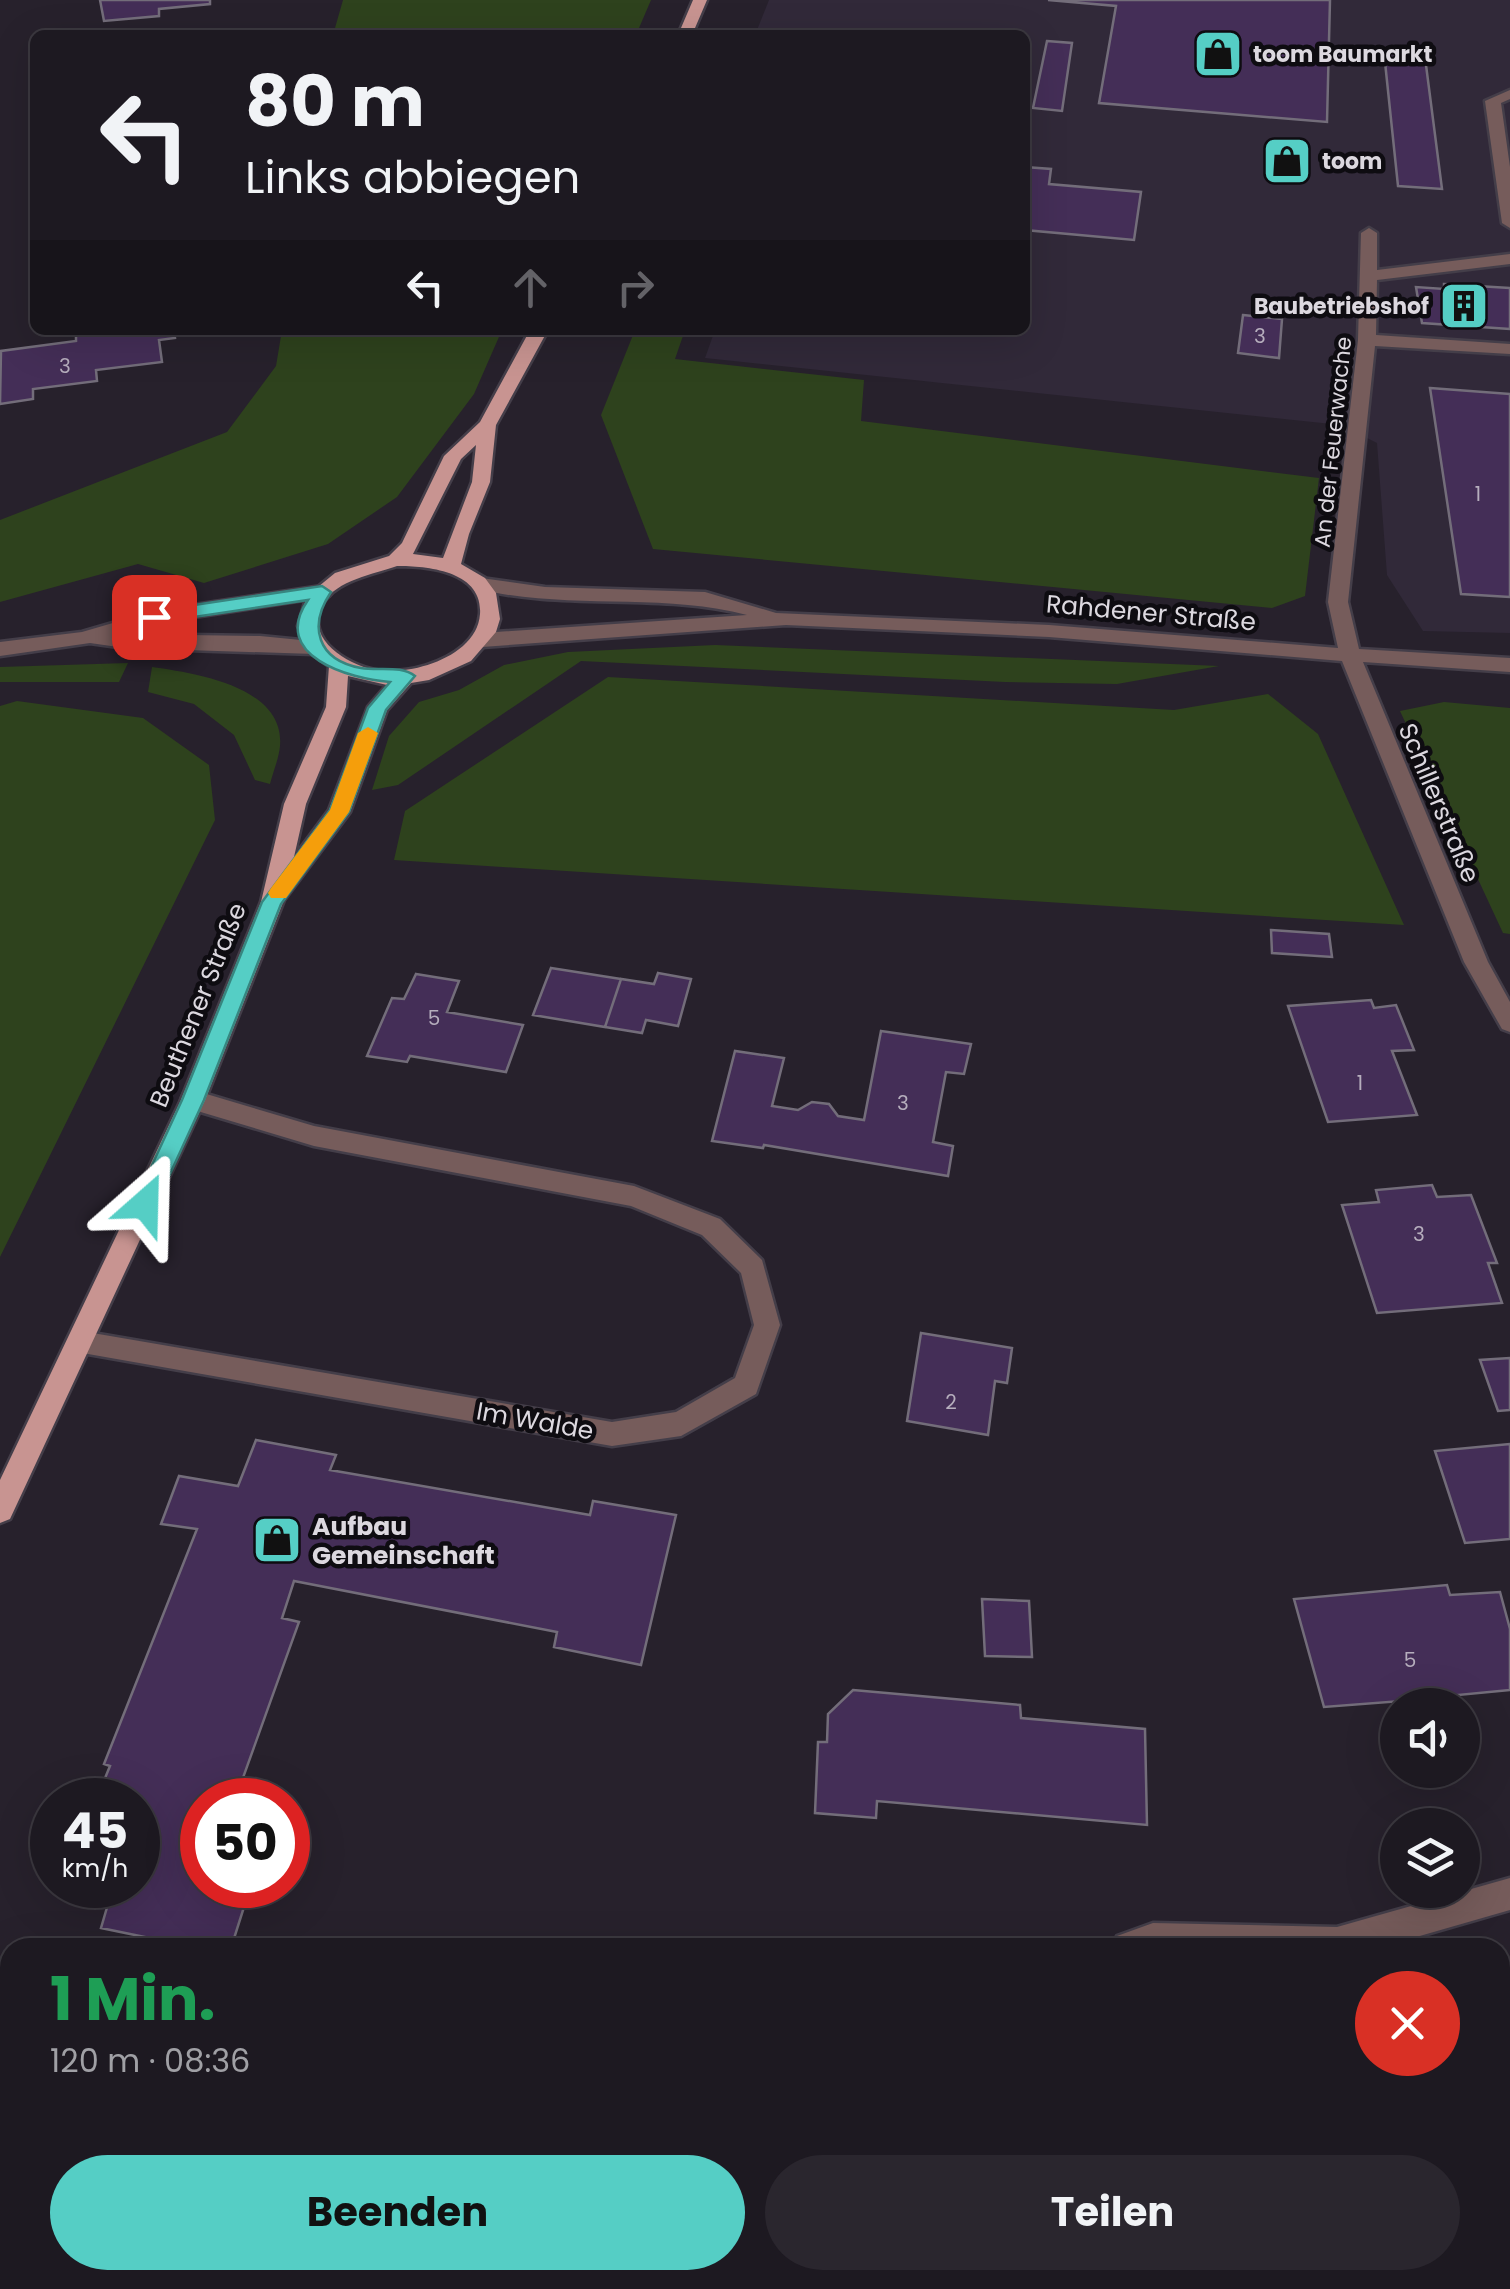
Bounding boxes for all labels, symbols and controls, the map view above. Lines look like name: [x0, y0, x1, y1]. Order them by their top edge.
shop icon: toom Baumarkt: [1192, 28, 1244, 80]
place label: toom Baumarkt: [1253, 39, 1432, 70]
text: 80 m: [245, 52, 425, 151]
icon: left: [80, 70, 210, 200]
shop icon: toom: [1261, 135, 1313, 187]
text: Links abbiegen: [245, 146, 580, 209]
place label: toom: [1322, 146, 1382, 177]
icon: left: [398, 260, 453, 315]
icon: ahead: [503, 260, 558, 315]
icon: right: [608, 260, 663, 315]
building icon: Baubetriebshof: [1438, 280, 1490, 332]
place label: Baubetriebshof: [1254, 291, 1429, 322]
house number: 3: [1254, 322, 1266, 350]
street label: An der Feuerwache: [1307, 335, 1359, 549]
house number: 3: [59, 352, 71, 380]
house number: 1: [1475, 480, 1481, 508]
pin: [112, 575, 197, 660]
street label: Rahdener Straße: [1045, 586, 1257, 640]
icon: arrive: [127, 590, 182, 645]
street label: Schillerstraße: [1390, 718, 1488, 888]
street label: Beuthener Straße: [141, 898, 255, 1112]
house number: 5: [428, 1004, 440, 1032]
house number: 1: [1357, 1069, 1363, 1097]
house number: 3: [897, 1089, 909, 1117]
position arrow: [93, 1152, 197, 1256]
house number: 3: [1413, 1220, 1425, 1248]
house number: 2: [945, 1388, 957, 1416]
street label: Im Walde: [474, 1393, 596, 1449]
place label: Aufbau Gemeinschaft: [312, 1509, 495, 1573]
shop icon: Aufbau Gemeinschaft: [251, 1514, 303, 1566]
house number: 5: [1404, 1646, 1416, 1674]
map controls: [1380, 1688, 1480, 1908]
button: sound: [1380, 1688, 1480, 1788]
speed limit sign: 50: [180, 1778, 310, 1908]
text: 45: [62, 1795, 128, 1866]
button: layers: [1380, 1808, 1480, 1908]
text: km/h: [62, 1851, 128, 1886]
text: 1 Min.: [50, 1957, 215, 2041]
button: close: [1355, 1971, 1460, 2076]
text: 120 m · 08:36: [50, 2038, 250, 2083]
button: Beenden: [50, 2155, 745, 2270]
button: Teilen: [765, 2155, 1460, 2270]

